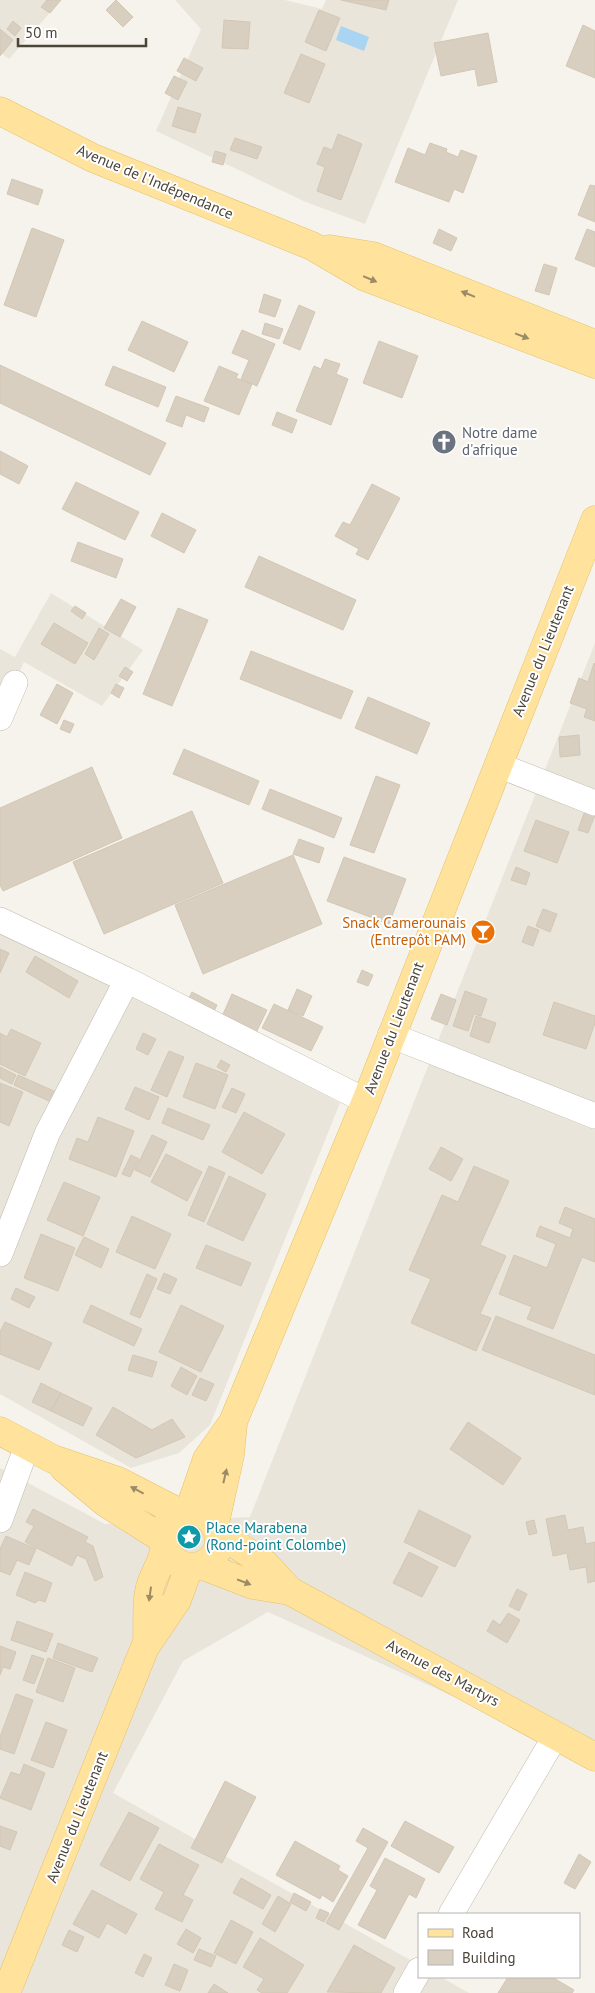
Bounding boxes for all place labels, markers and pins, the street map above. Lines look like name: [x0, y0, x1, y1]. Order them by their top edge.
place label: Notre dame d'afrique: [462, 423, 537, 459]
church icon: Notre dame d'afrique: [431, 429, 457, 455]
place label: Snack Camerounais (Entrepôt PAM): [342, 913, 466, 949]
bar icon: Snack Camerounais (Entrepôt PAM): [470, 919, 496, 945]
place label: Place Marabena (Rond-point Colombe): [206, 1518, 346, 1554]
place icon: Place Marabena (Rond-point Colombe): [176, 1524, 202, 1550]

